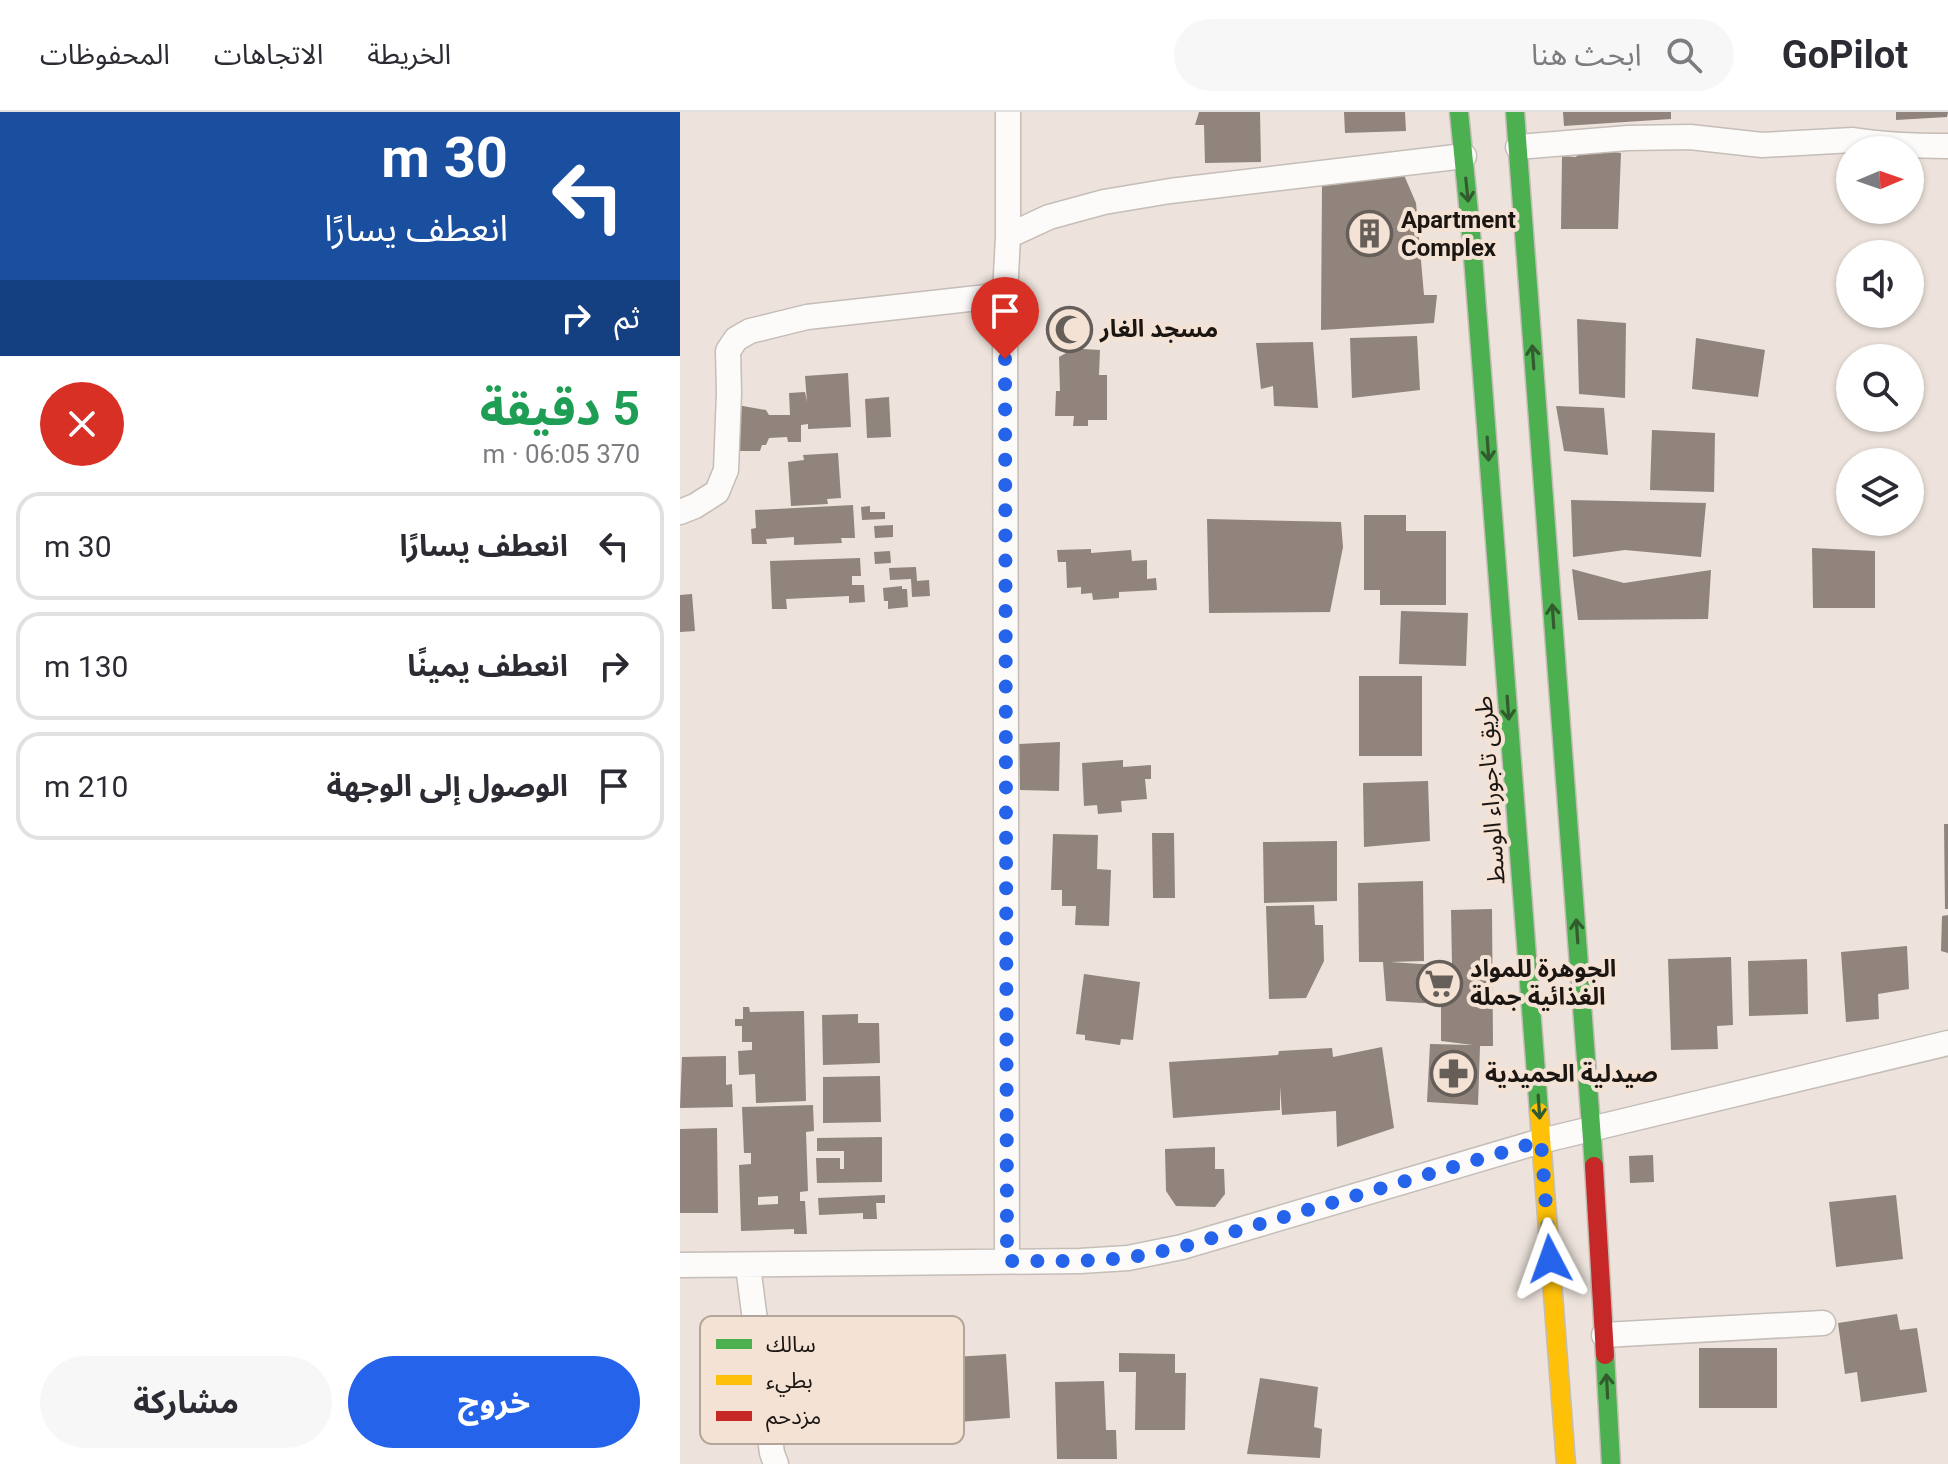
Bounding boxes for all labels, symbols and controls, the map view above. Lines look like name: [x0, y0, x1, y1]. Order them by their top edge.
search box: [1174, 19, 1734, 91]
icon: search: [1662, 33, 1706, 77]
text: GoPilot: [1782, 33, 1908, 77]
text: ابحث هنا: [1531, 37, 1642, 72]
text: المحفوظات: [40, 38, 170, 71]
text: الاتجاهات: [214, 38, 323, 71]
text: الخريطة: [367, 38, 451, 71]
text: 30 m: [381, 125, 508, 191]
north arrow: [1836, 136, 1924, 224]
map controls: [1836, 136, 1924, 536]
icon: left: [536, 144, 640, 248]
one-way arrow: [1460, 176, 1475, 203]
place label: Apartment Complex: [1401, 206, 1516, 262]
text: انعطف يسارًا: [324, 208, 508, 250]
building icon: Apartment Complex: [1346, 210, 1394, 258]
button: sound: [1836, 240, 1924, 328]
pin: [971, 277, 1039, 359]
icon: arrive: [983, 289, 1027, 333]
icon: right: [554, 296, 598, 340]
text: ثم: [614, 300, 640, 335]
mosque icon: مسجد الغار: [1045, 305, 1093, 353]
place label: مسجد الغار: [1099, 315, 1218, 343]
one-way arrow: [1526, 344, 1541, 371]
button: search: [1836, 344, 1924, 432]
text: 5 دقيقة: [480, 380, 640, 437]
button: close: [40, 382, 124, 466]
one-way arrow: [1481, 435, 1496, 462]
text: 370 m · 06:05: [482, 439, 640, 469]
button: layers: [1836, 448, 1924, 536]
icon: left: [592, 524, 636, 568]
text: انعطف يسارًا: [399, 528, 568, 563]
text: 30 m: [44, 529, 112, 564]
one-way arrow: [1545, 603, 1560, 630]
icon: right: [592, 644, 636, 688]
text: انعطف يمينًا: [407, 648, 568, 683]
text: 130 m: [44, 649, 128, 684]
one-way arrow: [1501, 694, 1516, 721]
street label: طريق تاجوراء الوسط: [1469, 695, 1512, 885]
icon: arrive: [592, 764, 636, 808]
text: الوصول إلى الوجهة: [327, 768, 568, 803]
text: 210 m: [44, 769, 128, 804]
one-way arrow: [1569, 918, 1584, 945]
place label: الجوهرة للمواد الغذائية جملة: [1470, 955, 1616, 1011]
supermarket icon: الجوهرة للمواد الغذائية جملة: [1415, 959, 1463, 1007]
pharmacy icon: صيدلية الحميدية: [1430, 1050, 1478, 1098]
place label: صيدلية الحميدية: [1485, 1060, 1658, 1088]
one-way arrow: [1532, 1093, 1547, 1120]
position arrow: [1508, 1217, 1592, 1301]
legend: [700, 1316, 964, 1444]
text: سالك: [766, 1332, 816, 1357]
button: مشاركة: [40, 1356, 332, 1448]
button: خروج: [348, 1356, 640, 1448]
text: بطيء: [766, 1368, 813, 1397]
one-way arrow: [1599, 1373, 1614, 1400]
text: مزدحم: [766, 1404, 821, 1433]

